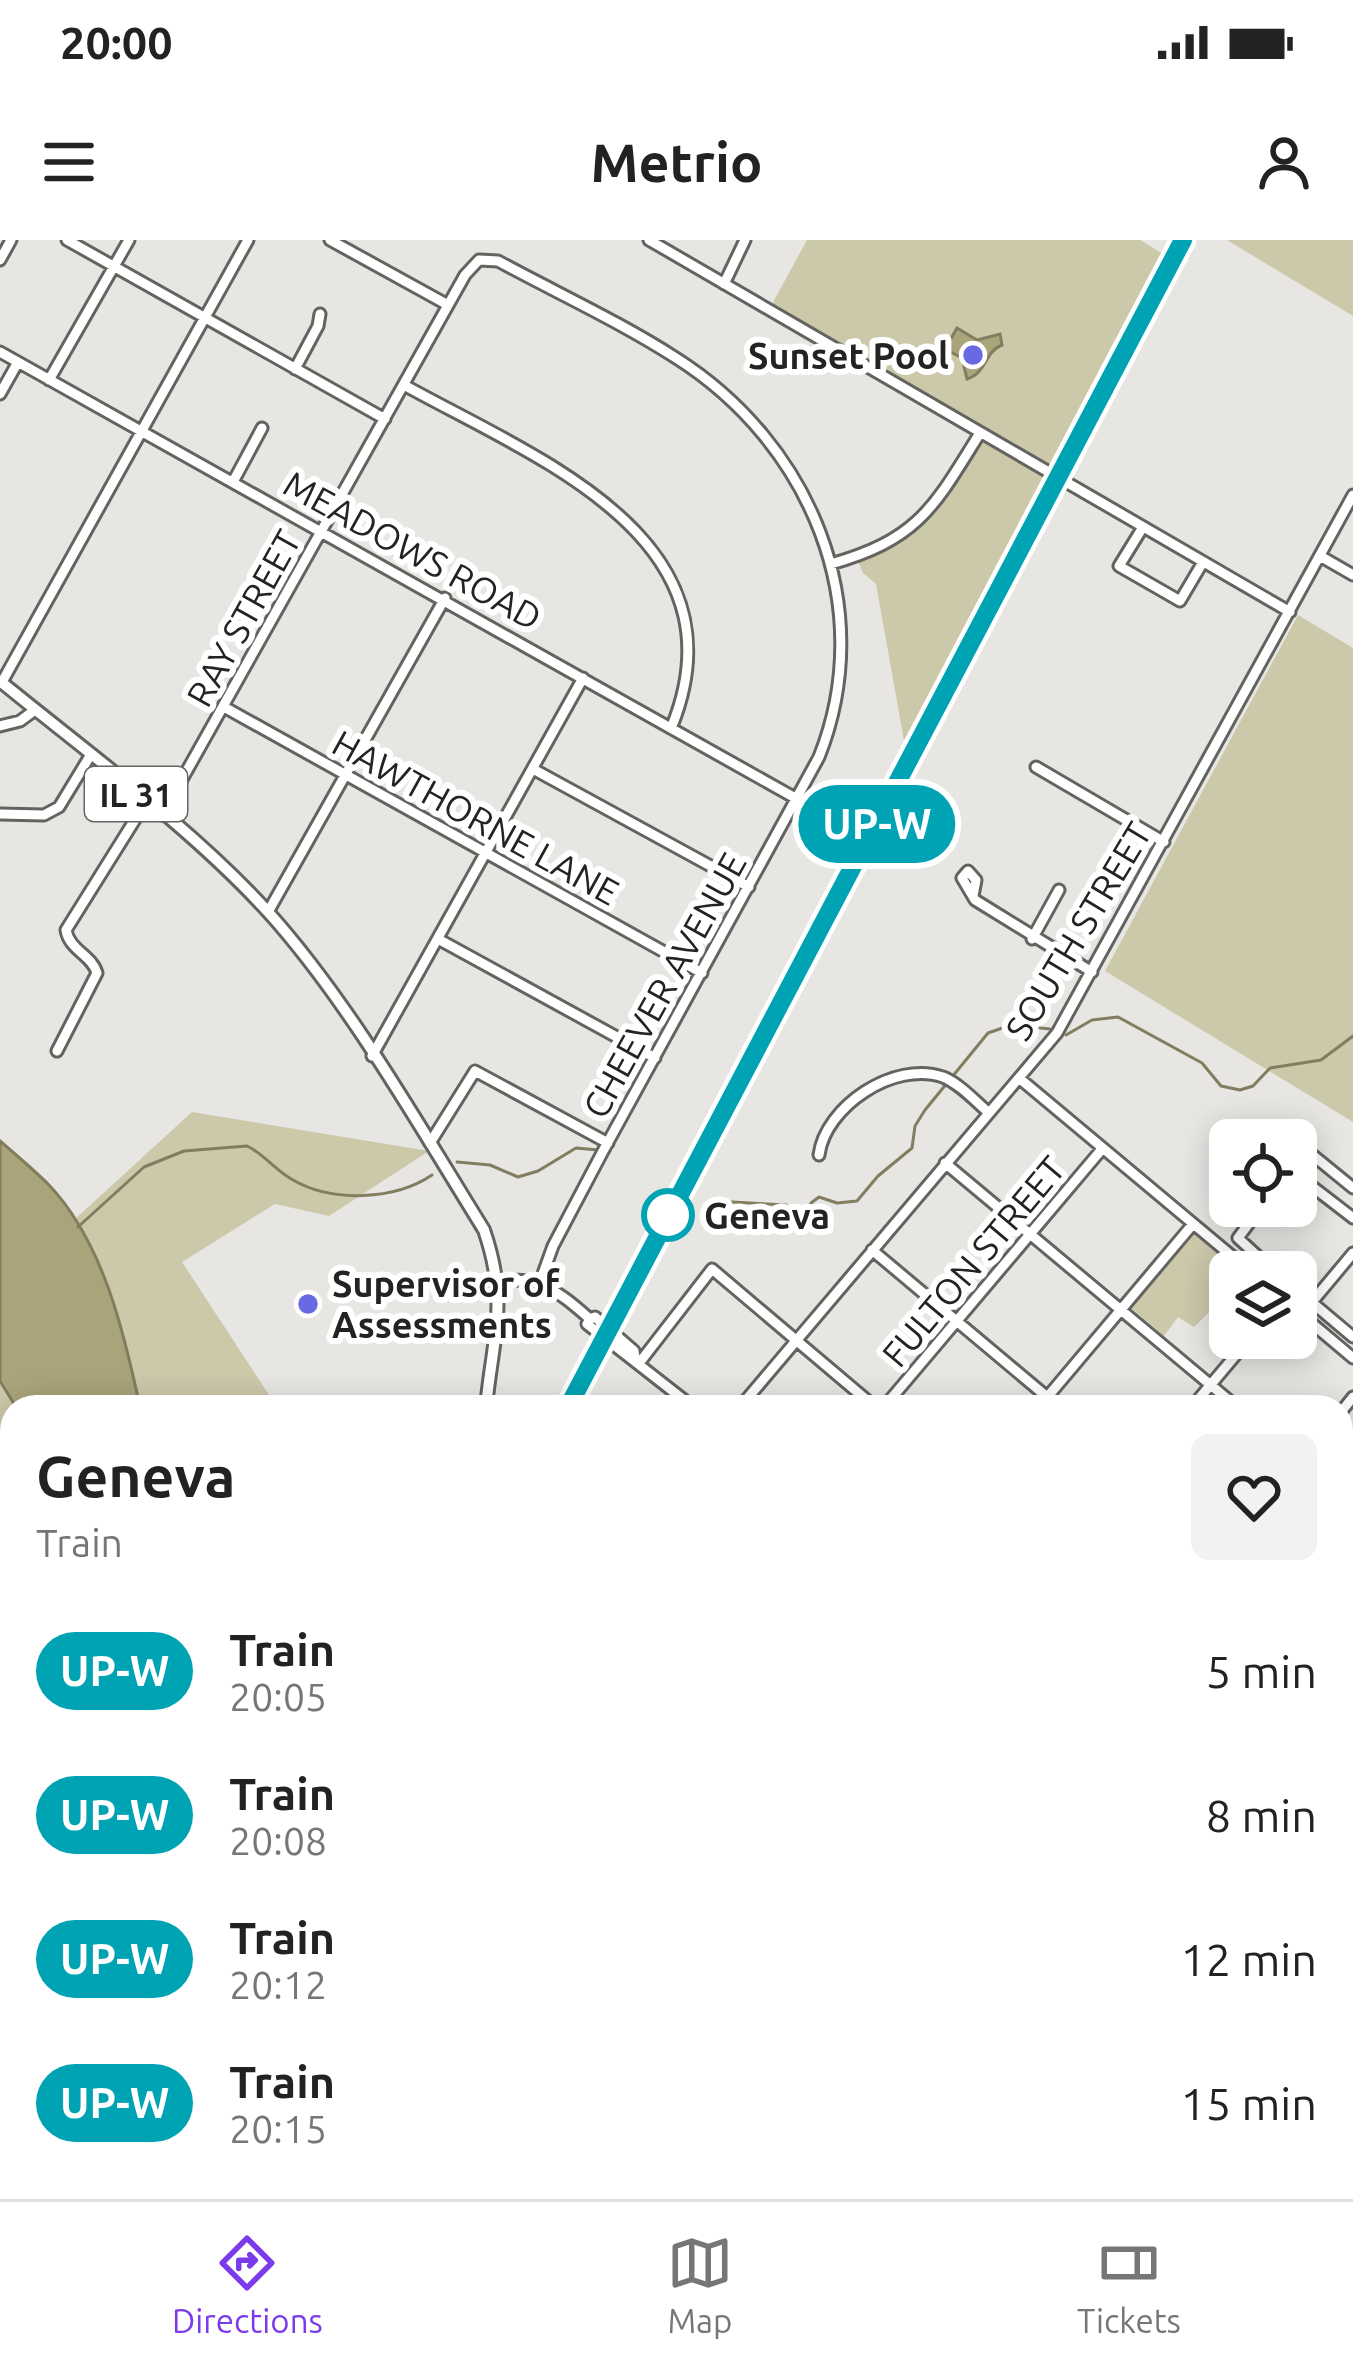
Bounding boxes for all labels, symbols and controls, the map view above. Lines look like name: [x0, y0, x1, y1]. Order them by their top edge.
text: 20:00: [60, 17, 173, 68]
icon: menu: [36, 129, 102, 195]
icon: person: [1251, 129, 1317, 195]
text: Metrio: [590, 132, 763, 192]
place label: Sunset Pool: [748, 335, 949, 376]
marker: Sunset Pool: [960, 342, 986, 368]
street label: MEADOWS ROAD: [277, 462, 549, 638]
street label: RAY STREET: [178, 523, 308, 713]
street label: HAWTHORNE LANE: [326, 721, 626, 913]
road number: IL 31: [85, 767, 187, 821]
line badge: UP-W: [793, 785, 961, 863]
text: UP-W: [822, 800, 932, 847]
street label: SOUTH STREET: [997, 815, 1159, 1047]
street label: CHEEVER AVENUE: [574, 845, 754, 1125]
map controls: [1209, 1119, 1317, 1359]
button: locate: [1209, 1119, 1317, 1227]
street label: FULTON STREET: [873, 1148, 1073, 1374]
marker: Geneva: [643, 1190, 693, 1240]
place label: Geneva: [704, 1195, 830, 1236]
button: layers: [1209, 1251, 1317, 1359]
place label: Supervisor of Assessments: [332, 1263, 561, 1345]
marker: Supervisor of Assessments: [295, 1291, 321, 1317]
button: heart: [1191, 1434, 1317, 1560]
text: Geneva: [36, 1444, 235, 1508]
text: Train: [36, 1521, 123, 1564]
text: Train: [229, 1624, 335, 1675]
text: 5 min: [1206, 1646, 1317, 1697]
text: UP-W: [60, 1647, 169, 1694]
text: 20:05: [229, 1675, 327, 1718]
text: Train: [229, 1768, 335, 1819]
text: 8 min: [1206, 1790, 1317, 1841]
text: UP-W: [60, 1791, 169, 1838]
text: 20:08: [229, 1819, 327, 1862]
text: Train: [229, 1912, 335, 1963]
text: 12 min: [1180, 1934, 1317, 1985]
text: UP-W: [60, 1935, 169, 1982]
text: 20:12: [229, 1963, 327, 2006]
text: Train: [229, 2056, 335, 2107]
text: 15 min: [1180, 2078, 1317, 2129]
text: UP-W: [60, 2079, 169, 2126]
text: 20:15: [229, 2107, 327, 2150]
tab: Directions: [172, 2230, 323, 2339]
tab: Map: [667, 2230, 733, 2339]
tab: Tickets: [1077, 2230, 1181, 2339]

